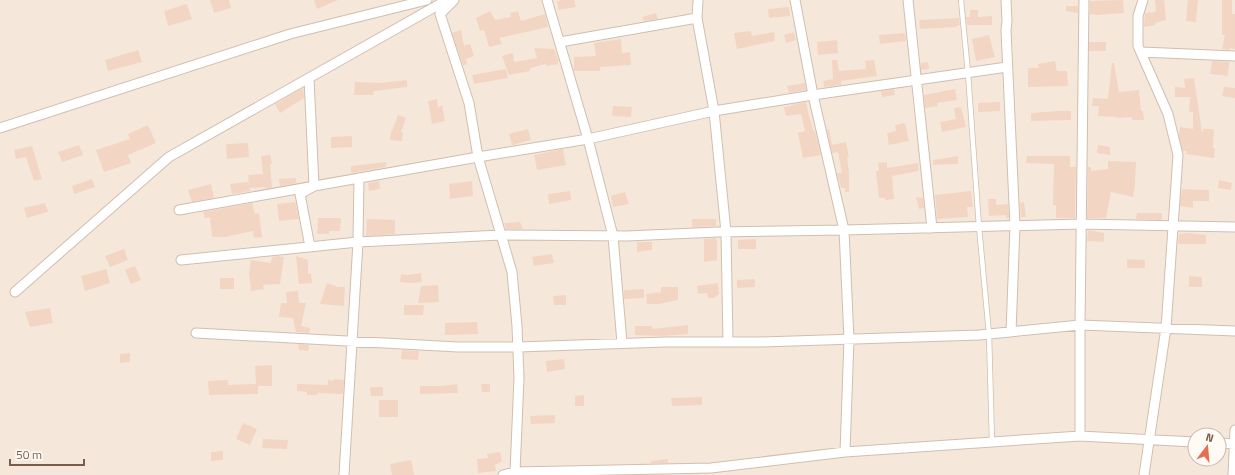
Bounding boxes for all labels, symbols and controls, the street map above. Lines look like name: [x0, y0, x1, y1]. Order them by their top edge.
north arrow: [1187, 427, 1227, 467]
text: N: [1204, 429, 1216, 446]
scale bar: [10, 441, 84, 467]
text: 50 m: [16, 445, 42, 464]

